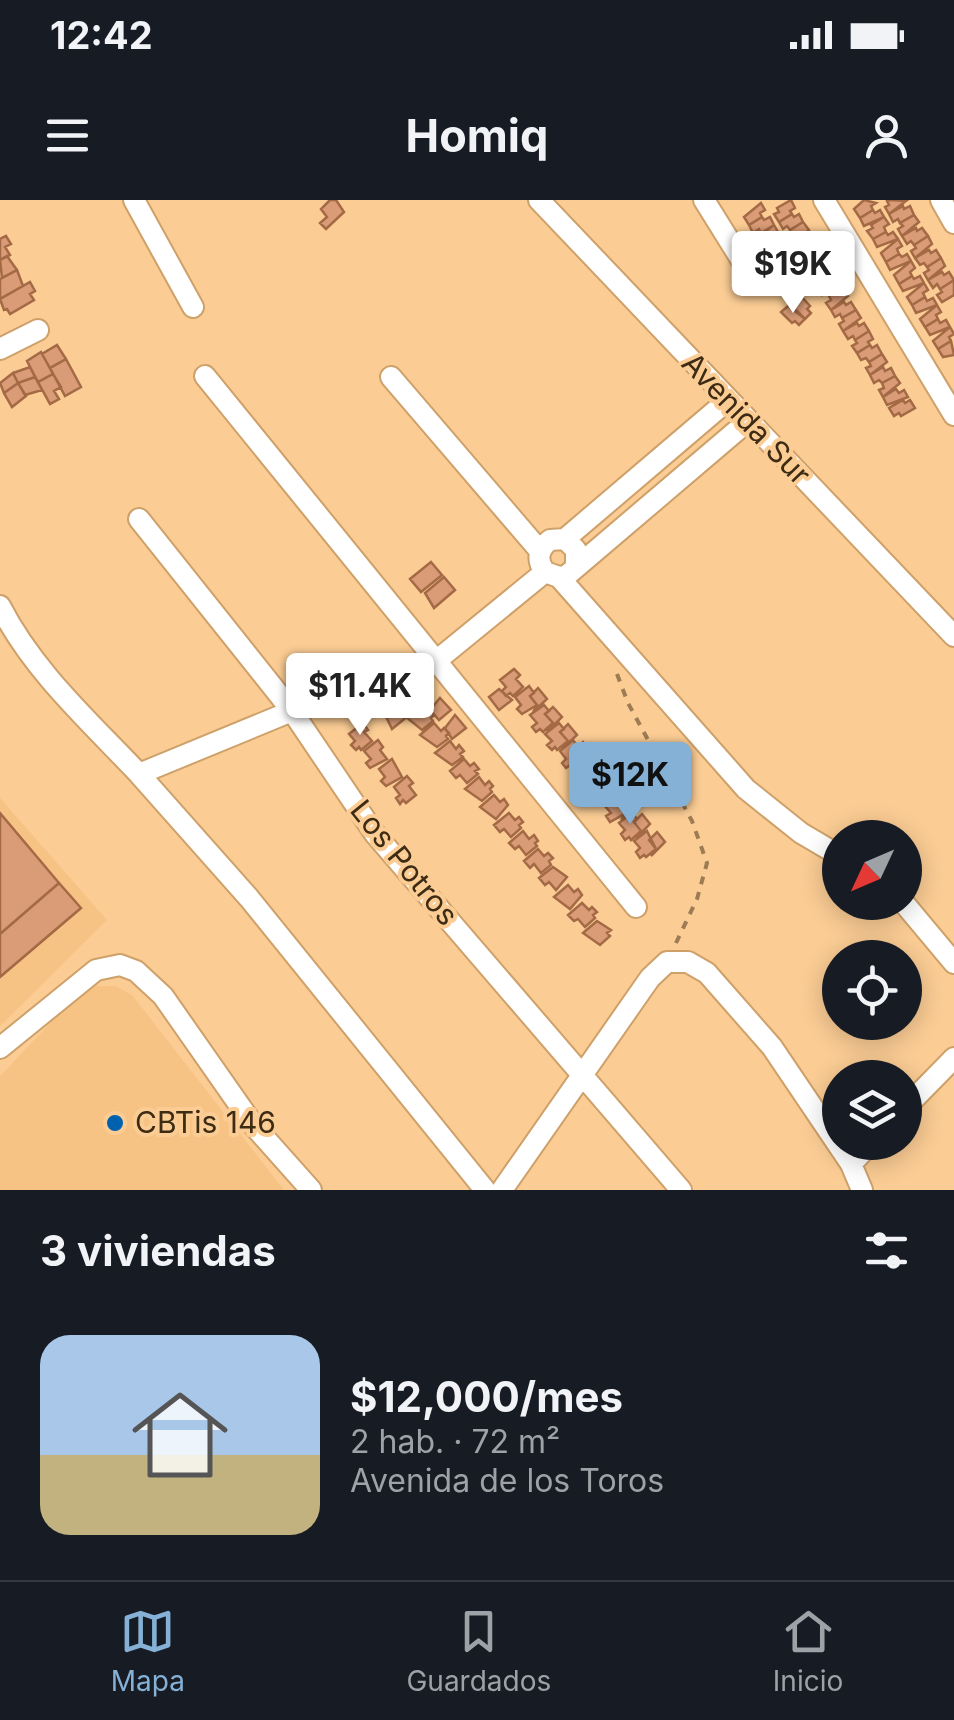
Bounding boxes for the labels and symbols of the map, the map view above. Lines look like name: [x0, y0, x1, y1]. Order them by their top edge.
pin: $19K: [734, 231, 852, 316]
street label: Avenida Sur: [675, 345, 818, 492]
pin: $11.4K: [279, 653, 441, 738]
pin: $12K: [571, 742, 689, 827]
street label: Los Potros: [343, 793, 466, 932]
north arrow: [822, 820, 922, 920]
place label: CBTis 146: [135, 1104, 276, 1140]
marker: CBTis 146: [104, 1112, 126, 1134]

